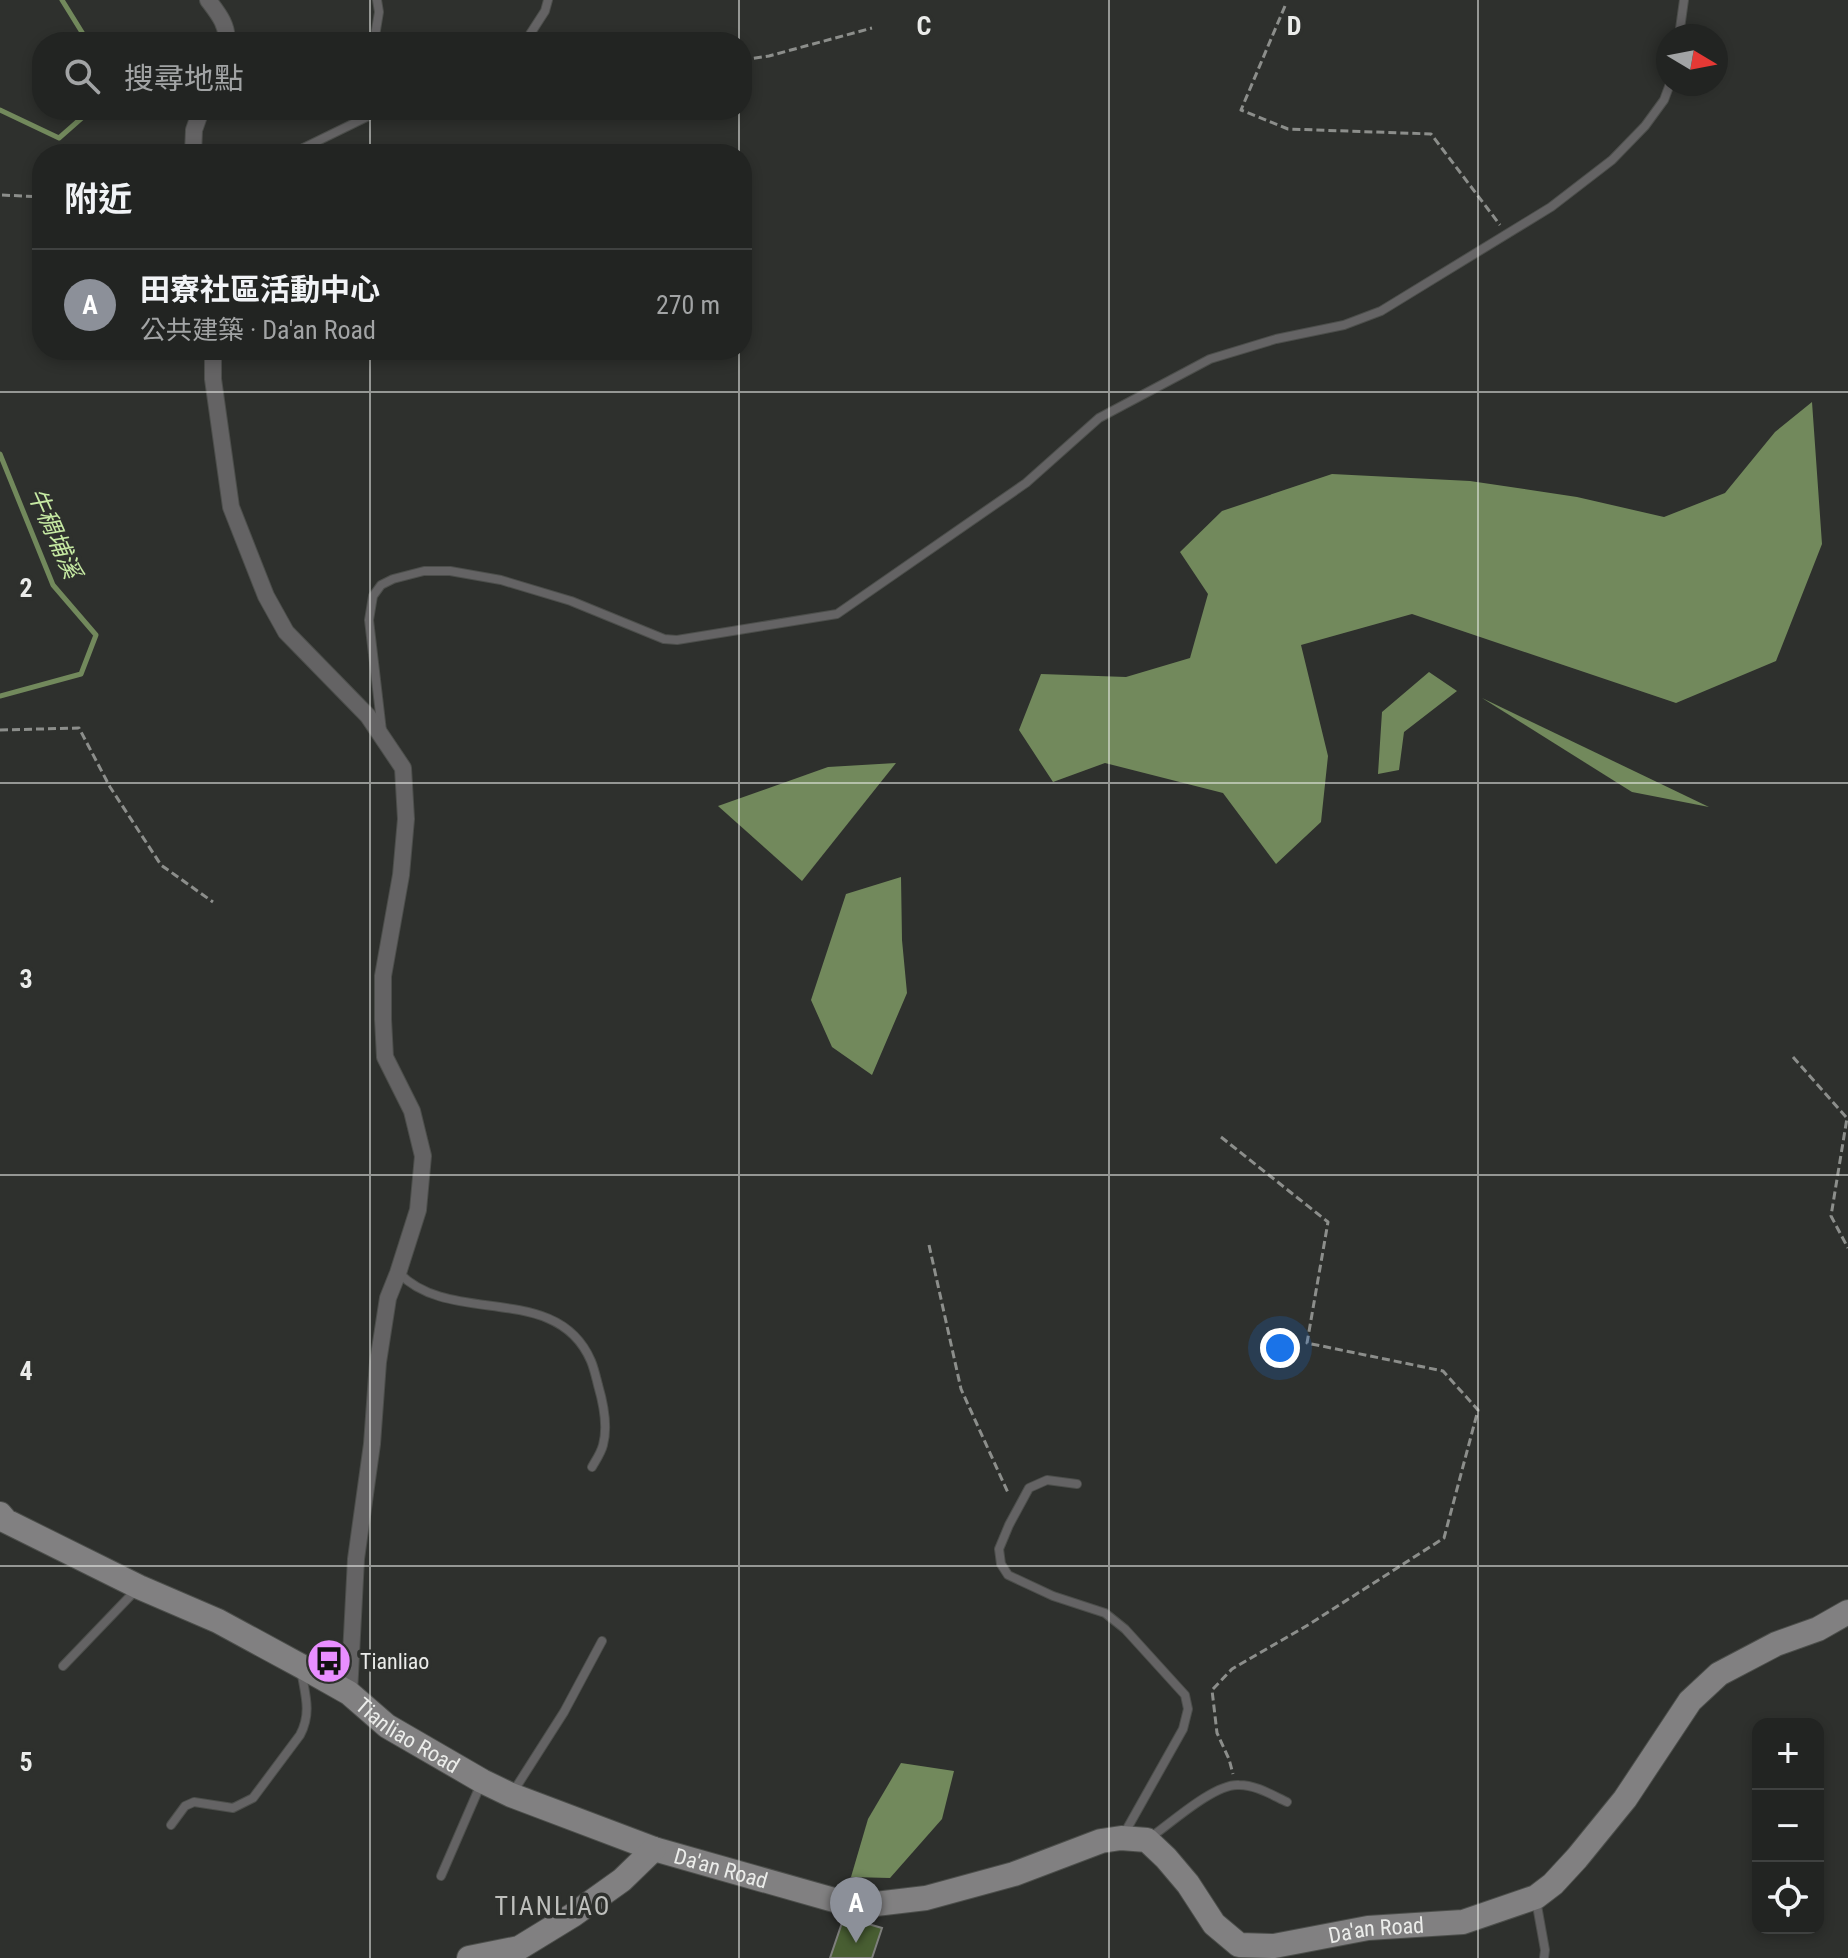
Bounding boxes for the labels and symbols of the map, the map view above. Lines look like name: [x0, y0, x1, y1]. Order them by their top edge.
text: C: [917, 11, 932, 41]
text: D: [1287, 11, 1301, 41]
north arrow: [1656, 24, 1728, 96]
water label: 牛稠埔溪: [22, 483, 88, 585]
text: 2: [19, 573, 33, 603]
text: 3: [19, 964, 33, 994]
your location: [1260, 1328, 1300, 1368]
text: 4: [19, 1356, 33, 1386]
bus stop icon: Tianliao: [305, 1637, 353, 1685]
place label: Tianliao: [360, 1649, 429, 1674]
street label: Tianliao Road: [351, 1692, 464, 1778]
text: 5: [19, 1747, 33, 1777]
street label: Da'an Road: [671, 1843, 771, 1893]
pin: A: [830, 1877, 882, 1943]
district label: TIANLIAO: [495, 1891, 611, 1921]
street label: Da'an Road: [1326, 1912, 1425, 1948]

